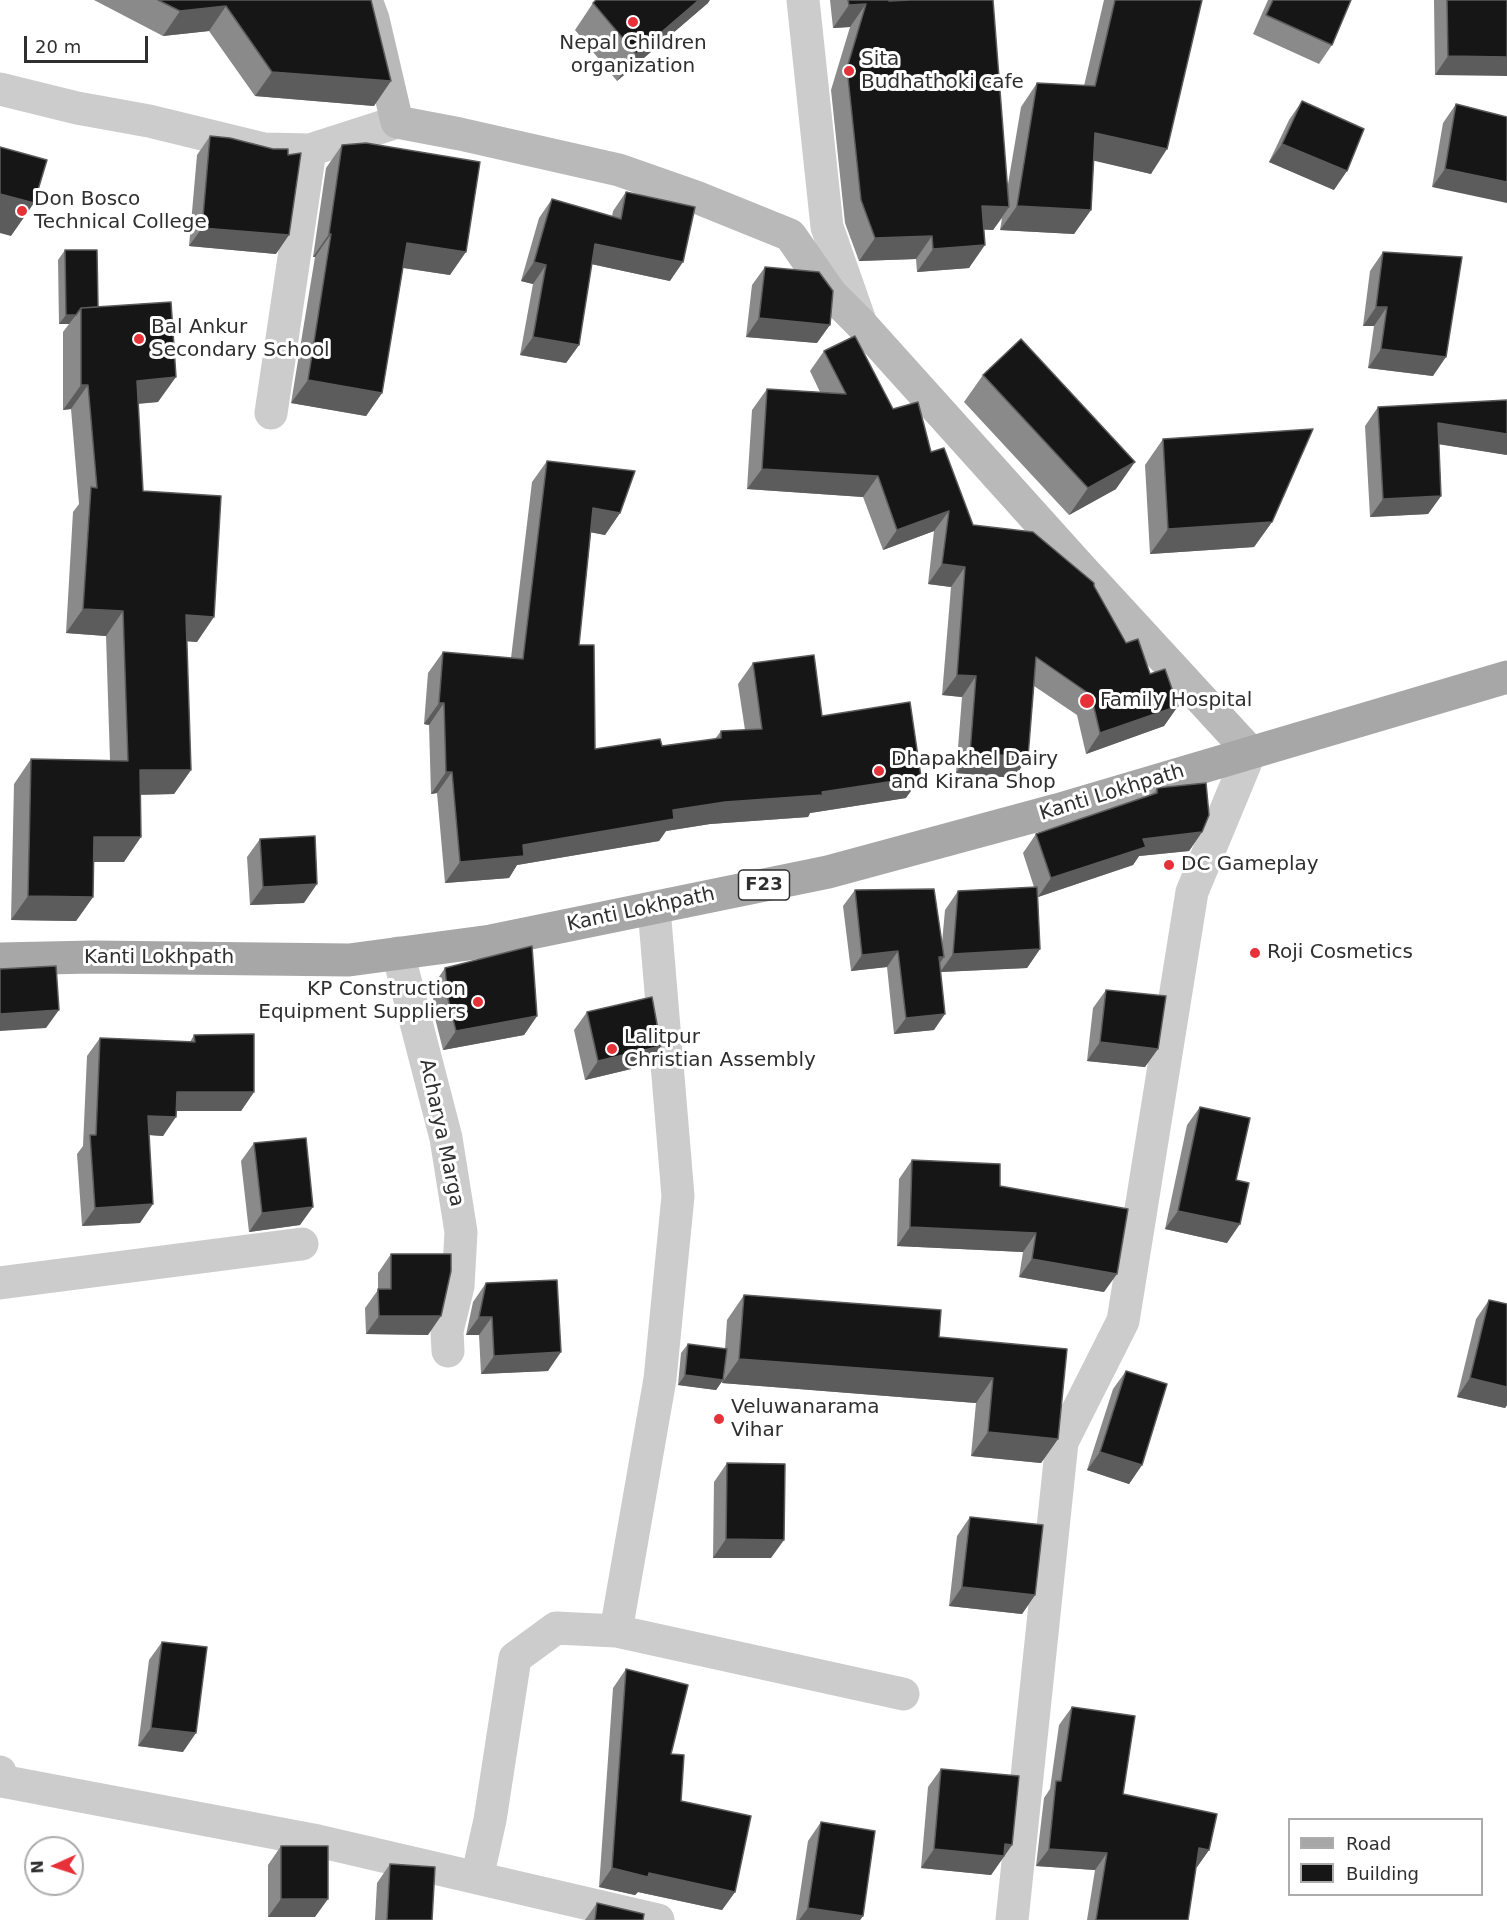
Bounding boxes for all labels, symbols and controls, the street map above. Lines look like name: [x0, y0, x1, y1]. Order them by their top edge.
marker: Nepal Children organization: [626, 15, 640, 29]
scale bar: [27, 24, 152, 62]
place label: Nepal Children organization: [559, 32, 707, 79]
text: 20 m: [35, 36, 81, 57]
place label: Sita Budhathoki cafe: [861, 48, 1024, 95]
marker: Sita Budhathoki cafe: [842, 64, 856, 78]
place label: Don Bosco Technical College: [34, 188, 207, 235]
marker: Don Bosco Technical College: [15, 204, 29, 218]
place label: Bal Ankur Secondary School: [151, 316, 330, 363]
marker: Bal Ankur Secondary School: [132, 332, 146, 346]
place label: Family Hospital: [1100, 689, 1252, 713]
marker: Family Hospital: [1078, 692, 1096, 710]
place label: Dhapakhel Dairy and Kirana Shop: [891, 748, 1058, 795]
street label: Kanti Lokhpath: [1037, 760, 1187, 826]
marker: Dhapakhel Dairy and Kirana Shop: [872, 764, 886, 778]
place label: DC Gameplay: [1181, 853, 1319, 877]
marker: DC Gameplay: [1162, 858, 1176, 872]
road number: F23: [738, 870, 789, 900]
street label: Kanti Lokhpath: [565, 883, 717, 937]
place label: Roji Cosmetics: [1267, 941, 1413, 965]
street label: Kanti Lokhpath: [84, 946, 234, 970]
marker: Roji Cosmetics: [1248, 946, 1262, 960]
place label: KP Construction Equipment Suppliers: [258, 978, 466, 1025]
marker: KP Construction Equipment Suppliers: [471, 995, 485, 1009]
place label: Lalitpur Christian Assembly: [624, 1026, 816, 1073]
marker: Lalitpur Christian Assembly: [605, 1042, 619, 1056]
street label: Acharya Marga: [414, 1057, 468, 1209]
place label: Veluwanarama Vihar: [731, 1396, 879, 1443]
marker: Veluwanarama Vihar: [712, 1412, 726, 1426]
legend: [1288, 1818, 1483, 1896]
text: Road: [1346, 1833, 1391, 1854]
north arrow: [24, 1836, 84, 1896]
text: N: [28, 1860, 47, 1874]
text: Building: [1346, 1863, 1419, 1884]

